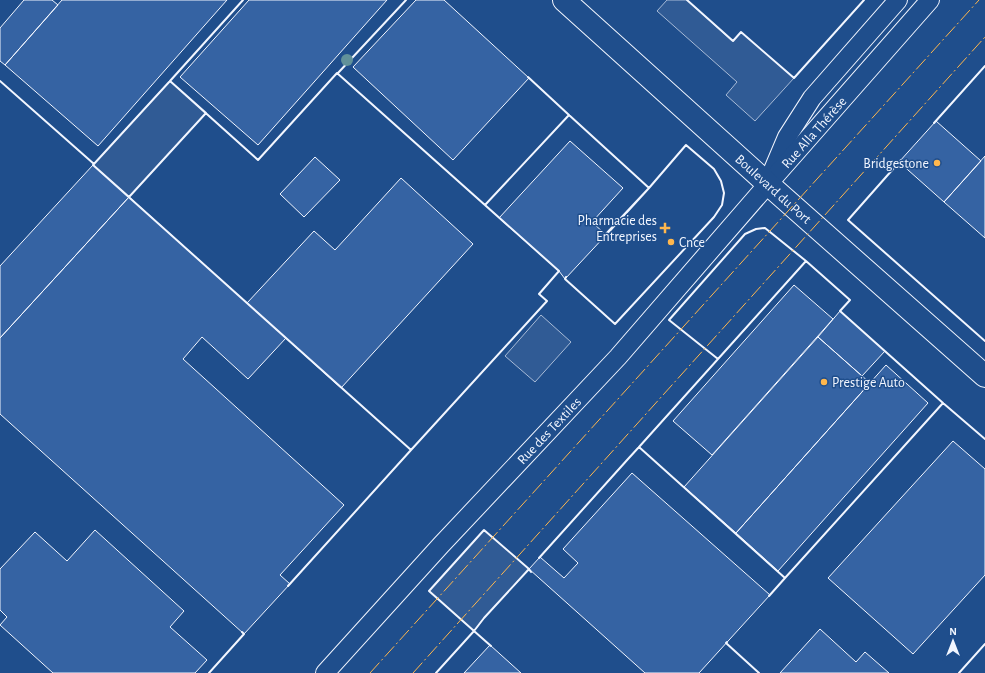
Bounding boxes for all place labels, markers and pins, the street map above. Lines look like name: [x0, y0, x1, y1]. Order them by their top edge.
place label: Bridgestone: [863, 157, 929, 171]
marker: Bridgestone: [932, 158, 942, 168]
place label: Pharmacie des Entreprises: [578, 214, 657, 244]
marker: Pharmacie des Entreprises: [660, 223, 670, 233]
place label: Cnce: [679, 236, 705, 250]
marker: Cnce: [666, 237, 676, 247]
place label: Prestige Auto: [832, 376, 905, 390]
marker: Prestige Auto: [819, 377, 829, 387]

